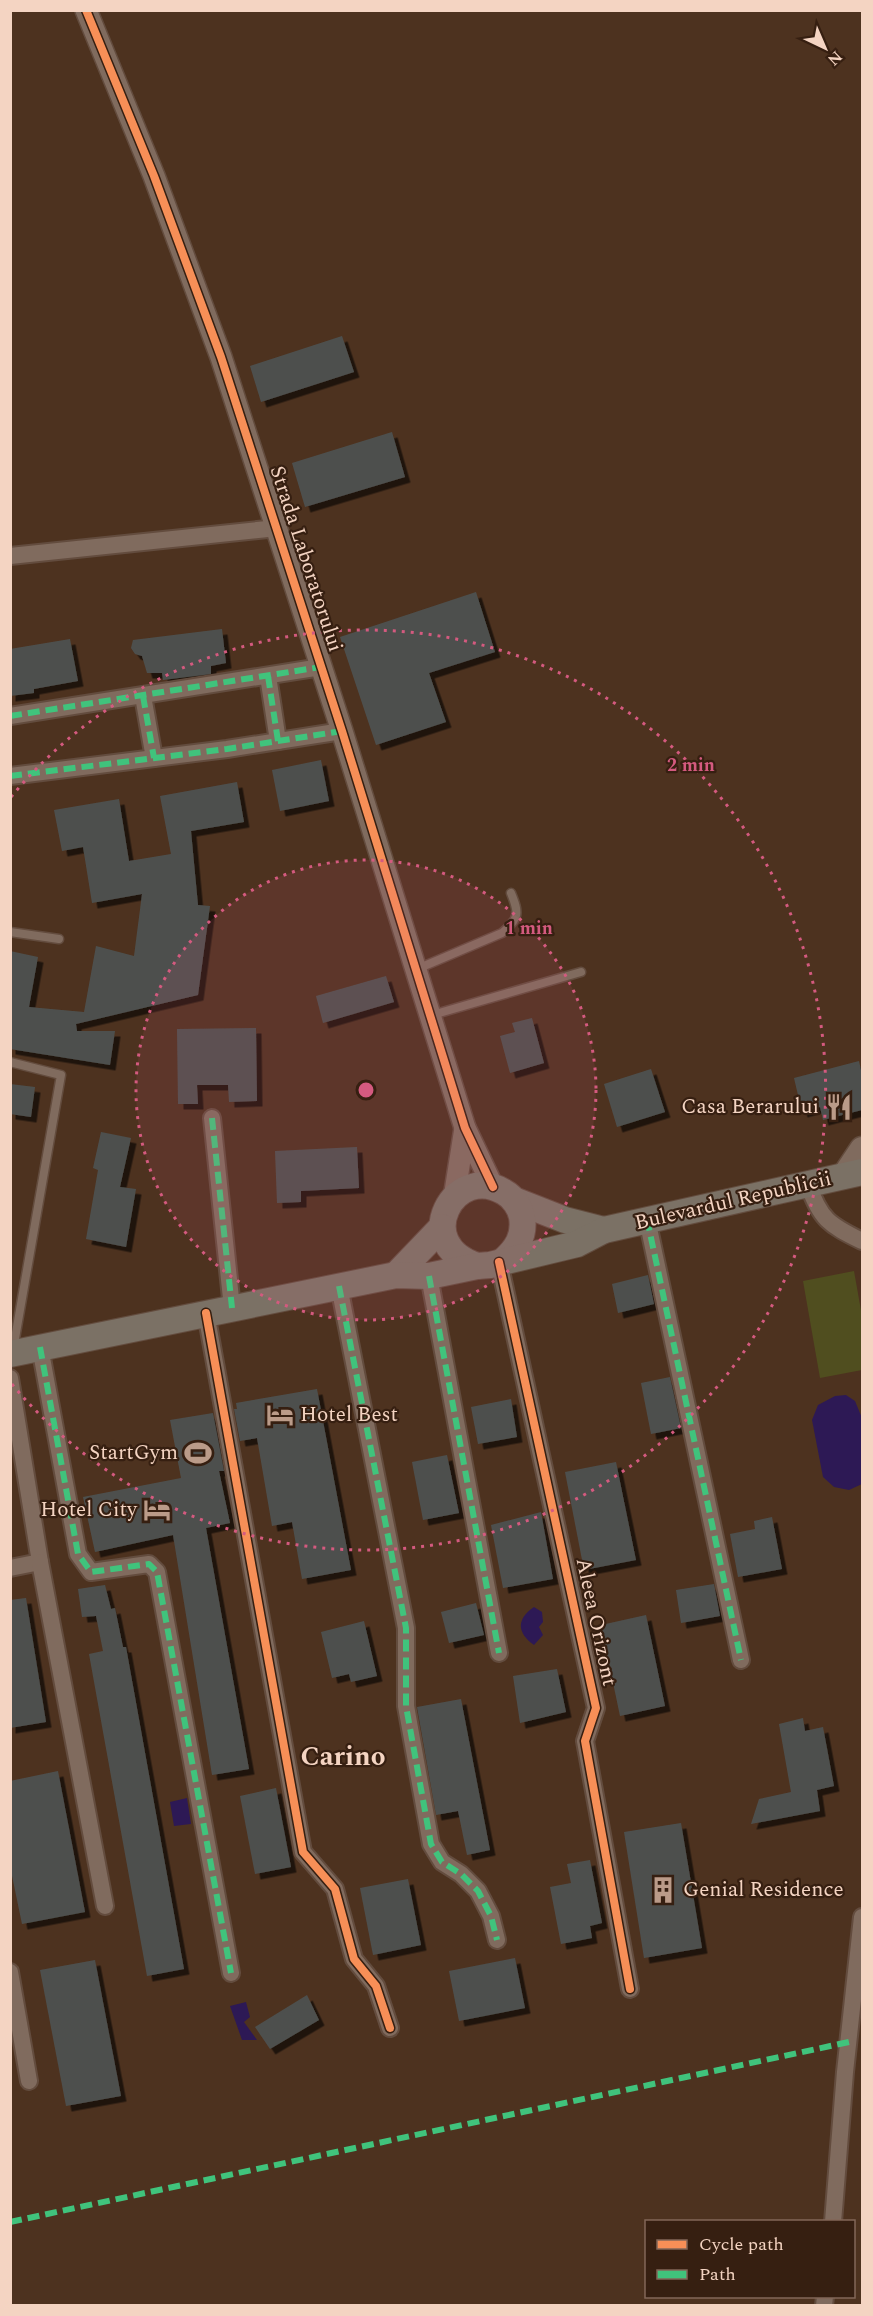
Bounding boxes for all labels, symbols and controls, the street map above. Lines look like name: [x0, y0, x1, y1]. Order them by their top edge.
north arrow: [795, 18, 855, 78]
text: N: [822, 45, 848, 71]
street label: Strada Laboratorului: [261, 462, 351, 656]
text: 2 min: [667, 752, 715, 779]
text: 1 min: [505, 915, 553, 942]
centre of rings: [356, 1080, 376, 1100]
place label: Casa Berarului: [681, 1091, 819, 1123]
restaurant icon: Casa Berarului: [824, 1092, 854, 1122]
street label: Bulevardul Republicii: [631, 1163, 835, 1239]
place label: Hotel Best: [300, 1399, 398, 1431]
hotel icon: Hotel Best: [265, 1400, 295, 1430]
place label: StartGym: [89, 1437, 178, 1469]
sports icon: StartGym: [183, 1438, 213, 1468]
place label: Hotel City: [40, 1494, 138, 1526]
hotel icon: Hotel City: [142, 1495, 172, 1525]
street label: Aleea Orizont: [567, 1555, 625, 1689]
district label: Carino: [300, 1736, 386, 1778]
place label: Genial Residence: [683, 1874, 844, 1906]
building icon: Genial Residence: [648, 1875, 678, 1905]
legend: [645, 2220, 855, 2298]
text: Cycle path: [699, 2231, 784, 2258]
text: Path: [699, 2261, 736, 2288]

